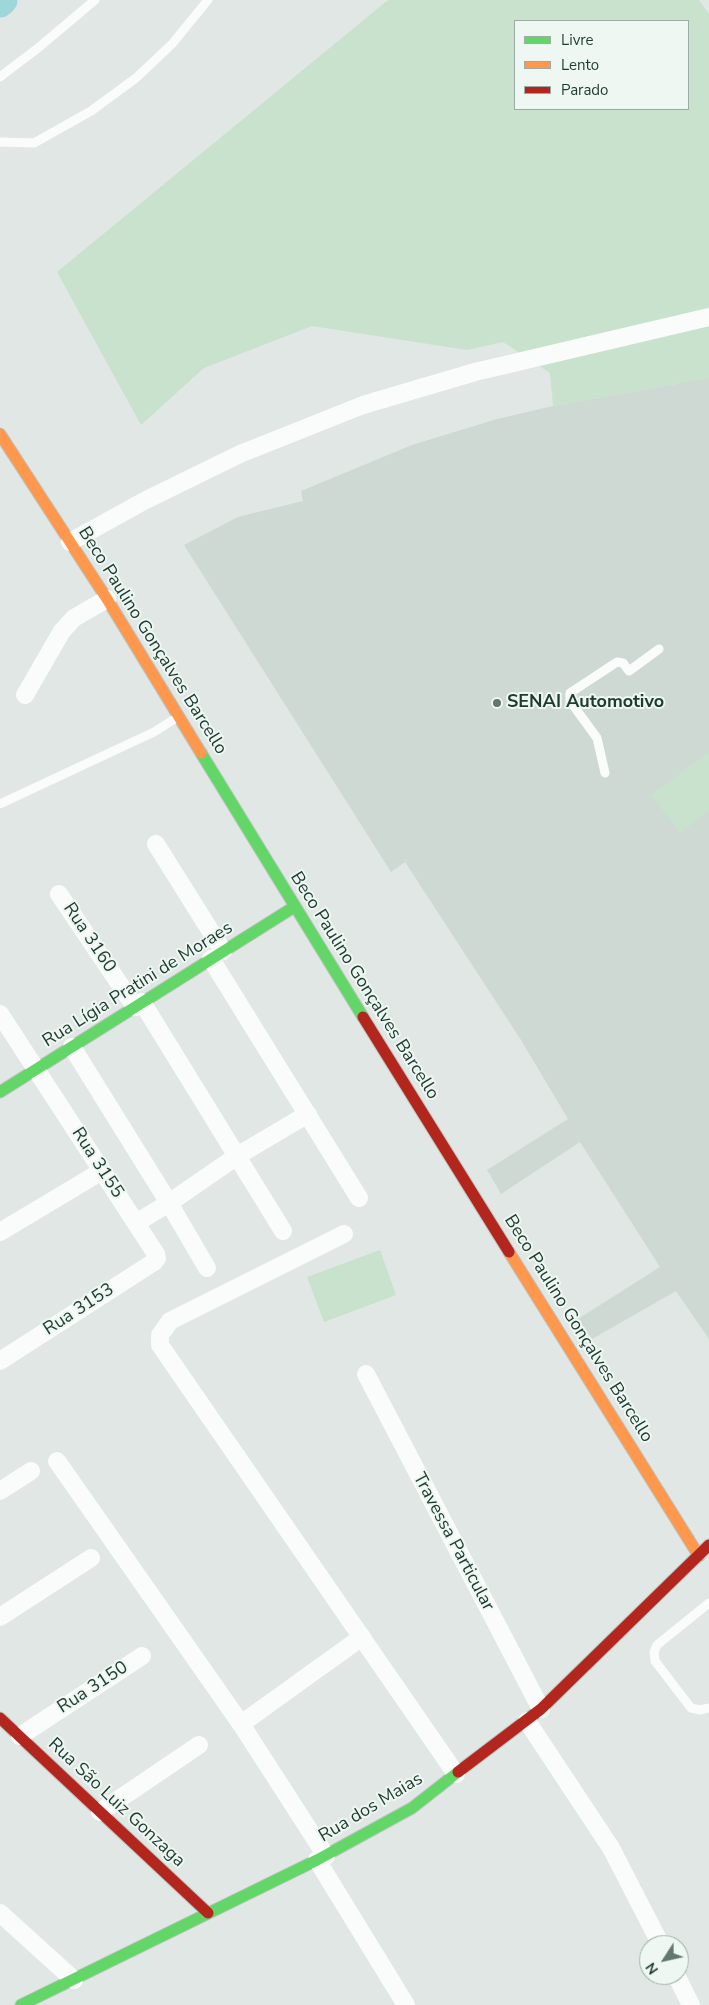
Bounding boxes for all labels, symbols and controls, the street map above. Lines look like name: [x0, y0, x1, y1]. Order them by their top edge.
legend: [514, 20, 689, 110]
text: Livre: [561, 30, 594, 50]
text: Lento: [561, 55, 599, 75]
text: Parado: [561, 80, 608, 100]
street label: Beco Paulino Gonçalves Barcello: [73, 523, 231, 759]
place label: SENAI Automotivo: [507, 692, 664, 714]
marker: SENAI Automotivo: [491, 697, 503, 709]
street label: Beco Paulino Gonçalves Barcello: [285, 868, 443, 1104]
street label: Rua 3160: [58, 899, 120, 977]
street label: Rua Lígia Pratini de Moraes: [39, 918, 237, 1052]
street label: Rua 3155: [66, 1124, 128, 1202]
street label: Beco Paulino Gonçalves Barcello: [499, 1211, 657, 1447]
street label: Rua 3153: [40, 1279, 118, 1341]
street label: Travessa Particular: [408, 1469, 498, 1615]
street label: Rua 3150: [54, 1657, 132, 1719]
street label: Rua São Luiz Gonzaga: [43, 1734, 189, 1872]
street label: Rua dos Maias: [315, 1769, 427, 1847]
north arrow: [639, 1935, 689, 1985]
text: N: [641, 1959, 663, 1978]

